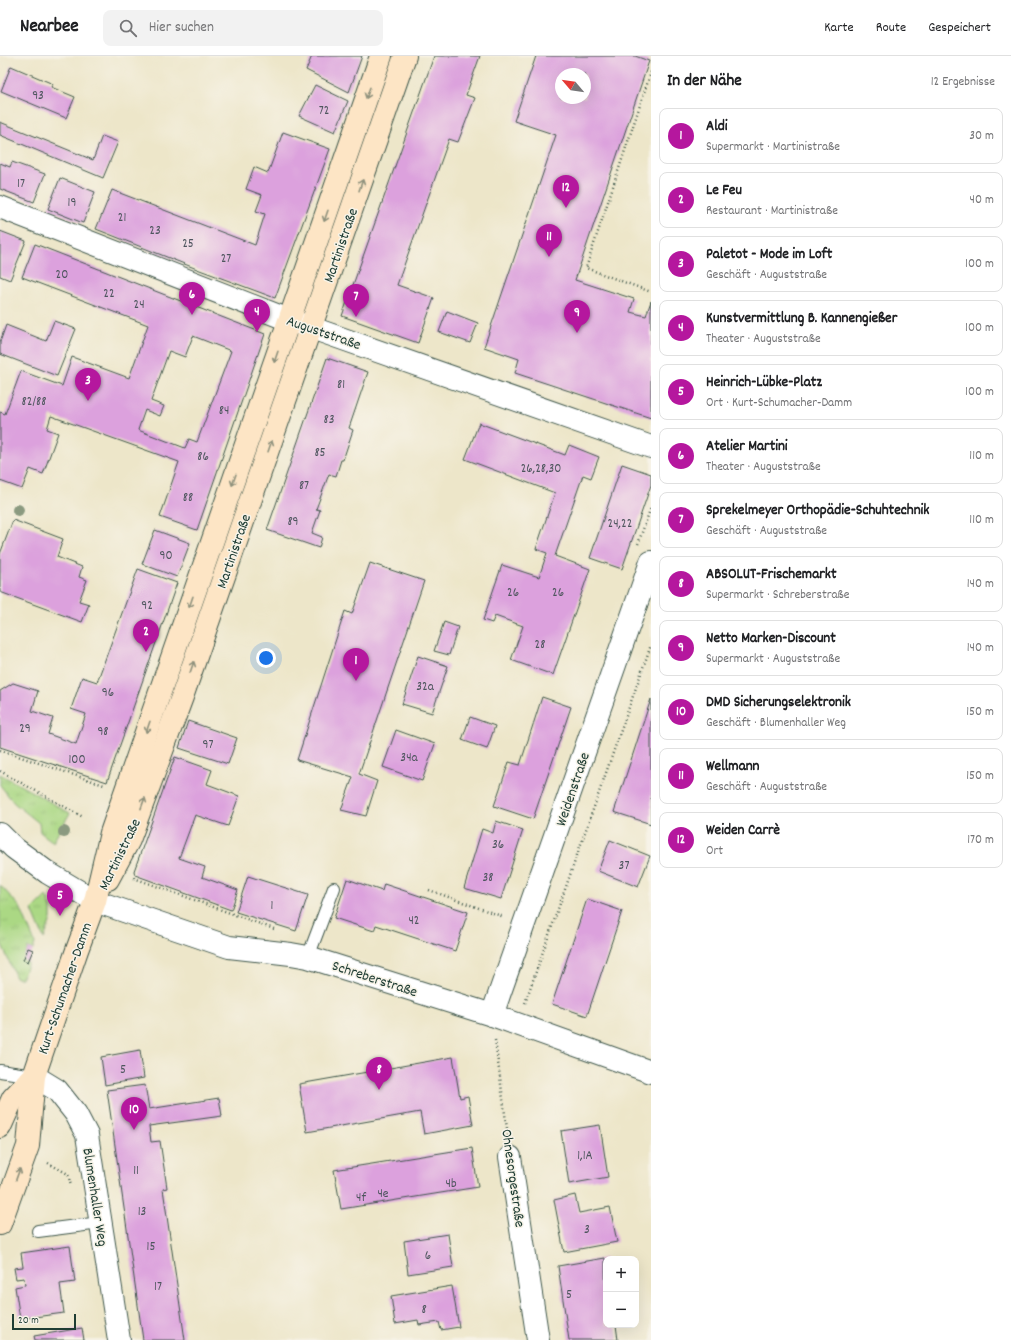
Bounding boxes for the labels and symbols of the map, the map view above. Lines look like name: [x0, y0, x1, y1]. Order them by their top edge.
north arrow: [555, 68, 591, 104]
one-way arrow: [364, 86, 372, 98]
house number: 93: [32, 87, 44, 106]
house number: 72: [319, 102, 329, 121]
house number: 17: [17, 175, 25, 194]
pin: 12: [553, 175, 579, 208]
one-way arrow: [358, 178, 365, 191]
house number: 19: [68, 194, 76, 213]
street label: Martinistraße: [319, 205, 365, 286]
house number: 21: [118, 209, 126, 228]
one-way arrow: [321, 209, 329, 221]
house number: 23: [149, 222, 161, 241]
pin: 11: [536, 224, 562, 257]
house number: 25: [182, 235, 194, 254]
house number: 27: [221, 250, 231, 269]
house number: 20: [56, 266, 68, 285]
pin: 6: [179, 282, 205, 315]
pin: 7: [343, 284, 369, 317]
house number: 22: [103, 285, 115, 304]
house number: 24: [133, 296, 145, 315]
pin: 4: [244, 299, 270, 332]
pin: 9: [564, 300, 590, 333]
street label: Auguststraße: [283, 311, 364, 357]
one-way arrow: [272, 350, 280, 362]
pin: 3: [75, 368, 101, 401]
house number: 81: [337, 376, 345, 395]
house number: 82/88: [21, 393, 47, 412]
house number: 84: [219, 402, 229, 421]
house number: 83: [324, 411, 335, 430]
one-way arrow: [266, 441, 274, 453]
house number: 85: [314, 444, 326, 463]
house number: 86: [197, 448, 209, 467]
house number: 26,28,30: [521, 460, 561, 479]
one-way arrow: [230, 473, 238, 485]
house number: 87: [299, 477, 309, 496]
house number: 88: [183, 489, 193, 508]
street label: Martinistraße: [212, 511, 258, 592]
house number: 89: [287, 513, 299, 532]
house number: 24,22: [608, 515, 632, 534]
house number: 90: [159, 547, 173, 566]
house number: 26: [507, 584, 519, 603]
house number: 26: [552, 584, 564, 603]
one-way arrow: [187, 596, 194, 609]
house number: 92: [141, 597, 153, 616]
pin: 2: [133, 619, 159, 652]
house number: 28: [535, 636, 545, 655]
your location: [256, 648, 276, 668]
pin: 1: [343, 648, 369, 681]
one-way arrow: [189, 661, 196, 674]
house number: 32a: [416, 678, 435, 697]
house number: 96: [102, 684, 114, 703]
house number: 29: [19, 720, 31, 739]
one-way arrow: [143, 720, 151, 732]
house number: 98: [97, 723, 109, 742]
house number: 97: [203, 736, 213, 755]
house number: 34a: [400, 749, 419, 768]
street label: Weidenstraße: [551, 749, 597, 829]
house number: 100: [68, 751, 86, 770]
one-way arrow: [140, 796, 147, 809]
street label: Martinistraße: [94, 815, 148, 895]
house number: 36: [492, 836, 504, 855]
house number: 37: [619, 857, 629, 876]
house number: 38: [483, 869, 494, 888]
pin: 5: [47, 883, 73, 916]
house number: 1: [271, 897, 273, 916]
house number: 42: [408, 912, 420, 931]
street label: Kurt-Schumacher-Damm: [33, 920, 99, 1058]
street label: Schreberstraße: [329, 956, 420, 1004]
pin: 8: [366, 1057, 392, 1090]
house number: 5: [120, 1061, 126, 1080]
pin: 10: [121, 1097, 147, 1130]
street label: Ohnesorgestraße: [494, 1128, 530, 1229]
street label: Blumenhaller Weg: [75, 1147, 113, 1248]
house number: 1,1A: [577, 1147, 593, 1166]
house number: 11: [133, 1162, 139, 1181]
one-way arrow: [14, 1169, 22, 1181]
house number: 4b: [445, 1175, 457, 1194]
house number: 4e: [377, 1185, 389, 1204]
house number: 4f: [356, 1189, 366, 1208]
house number: 13: [138, 1203, 146, 1222]
house number: 3: [584, 1221, 590, 1240]
house number: 15: [147, 1238, 155, 1257]
house number: 6: [425, 1247, 431, 1266]
house number: 17: [154, 1278, 162, 1297]
house number: 5: [566, 1286, 572, 1305]
house number: 8: [421, 1301, 427, 1320]
scale bar: [12, 1312, 76, 1331]

